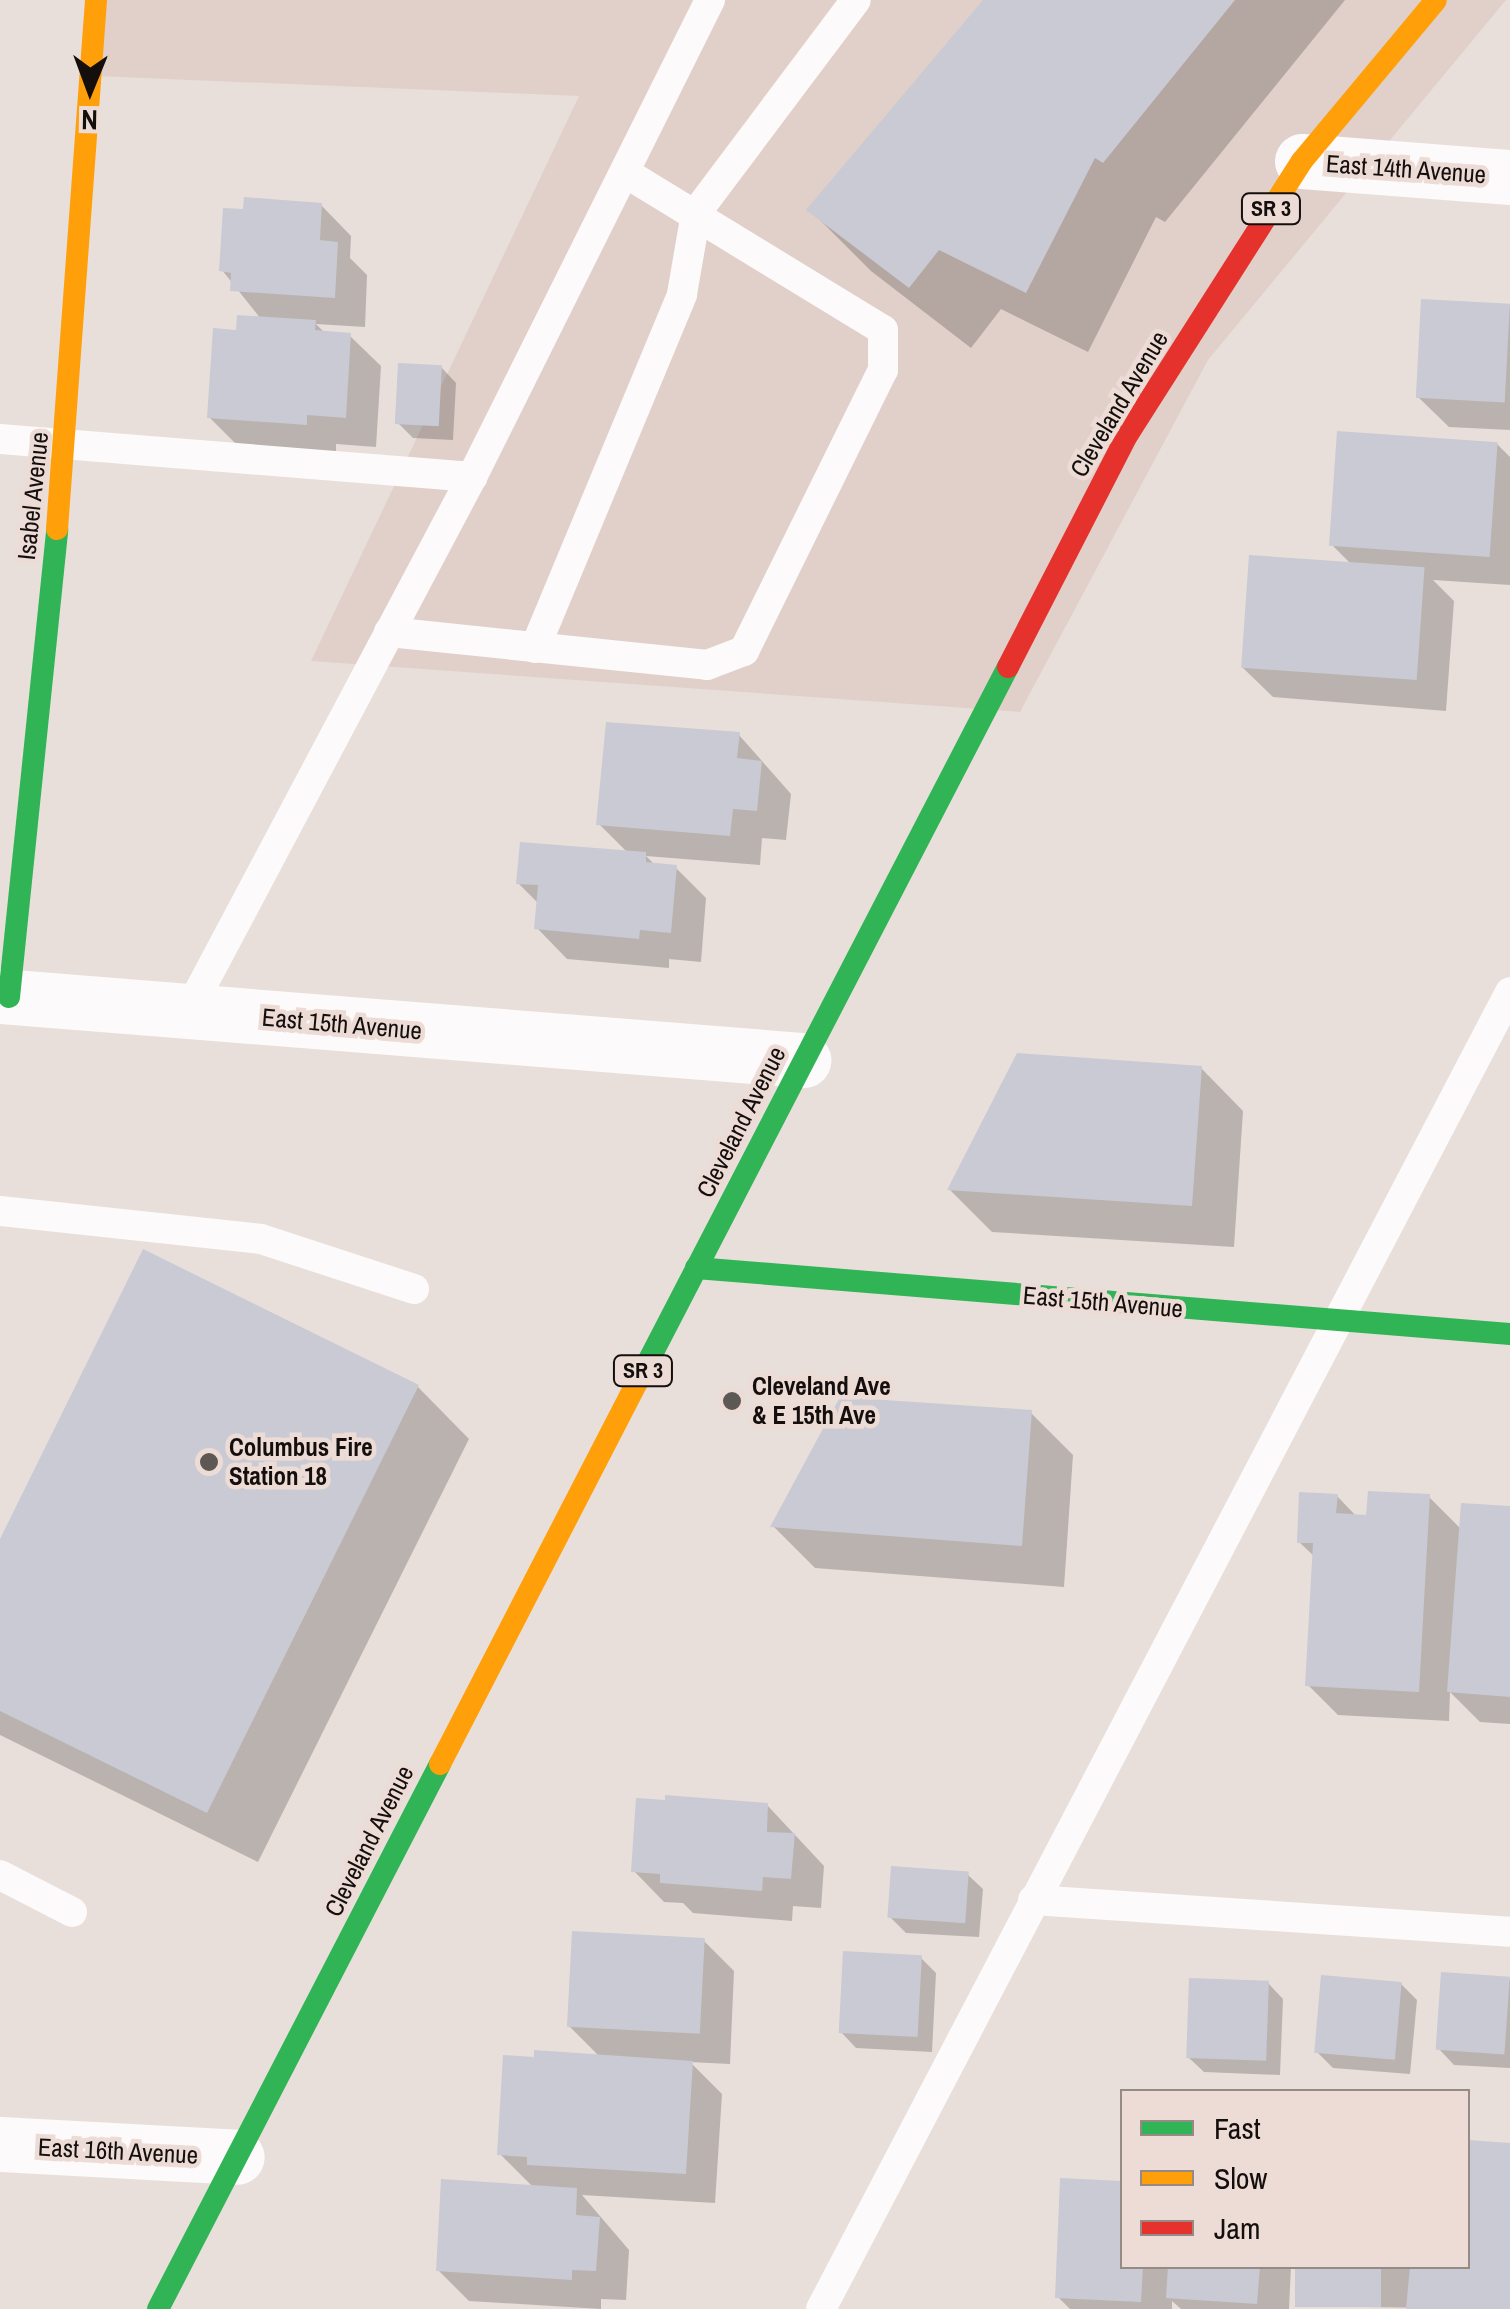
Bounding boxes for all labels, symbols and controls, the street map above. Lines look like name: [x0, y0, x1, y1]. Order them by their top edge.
north arrow: [40, 40, 140, 140]
text: N: [81, 101, 98, 139]
street label: East 14th Avenue: [1324, 148, 1488, 190]
road number: SR 3: [1238, 192, 1304, 226]
street label: Cleveland Avenue: [1063, 325, 1175, 483]
street label: Isabel Avenue: [11, 430, 55, 562]
street label: East 15th Avenue: [260, 1002, 424, 1046]
street label: Cleveland Avenue: [690, 1041, 792, 1203]
street label: East 15th Avenue: [1021, 1280, 1185, 1324]
road number: SR 3: [610, 1354, 676, 1388]
place label: Cleveland Ave & E 15th Ave: [752, 1372, 891, 1431]
marker: Cleveland Ave & E 15th Ave: [721, 1390, 743, 1412]
place label: Columbus Fire Station 18: [229, 1433, 373, 1492]
marker: Columbus Fire Station 18: [198, 1451, 220, 1473]
street label: Cleveland Avenue: [318, 1760, 420, 1922]
legend: [1120, 2089, 1470, 2269]
text: Fast: [1214, 2108, 1261, 2148]
street label: East 16th Avenue: [37, 2132, 199, 2170]
text: Slow: [1214, 2158, 1267, 2198]
text: Jam: [1214, 2208, 1260, 2248]

